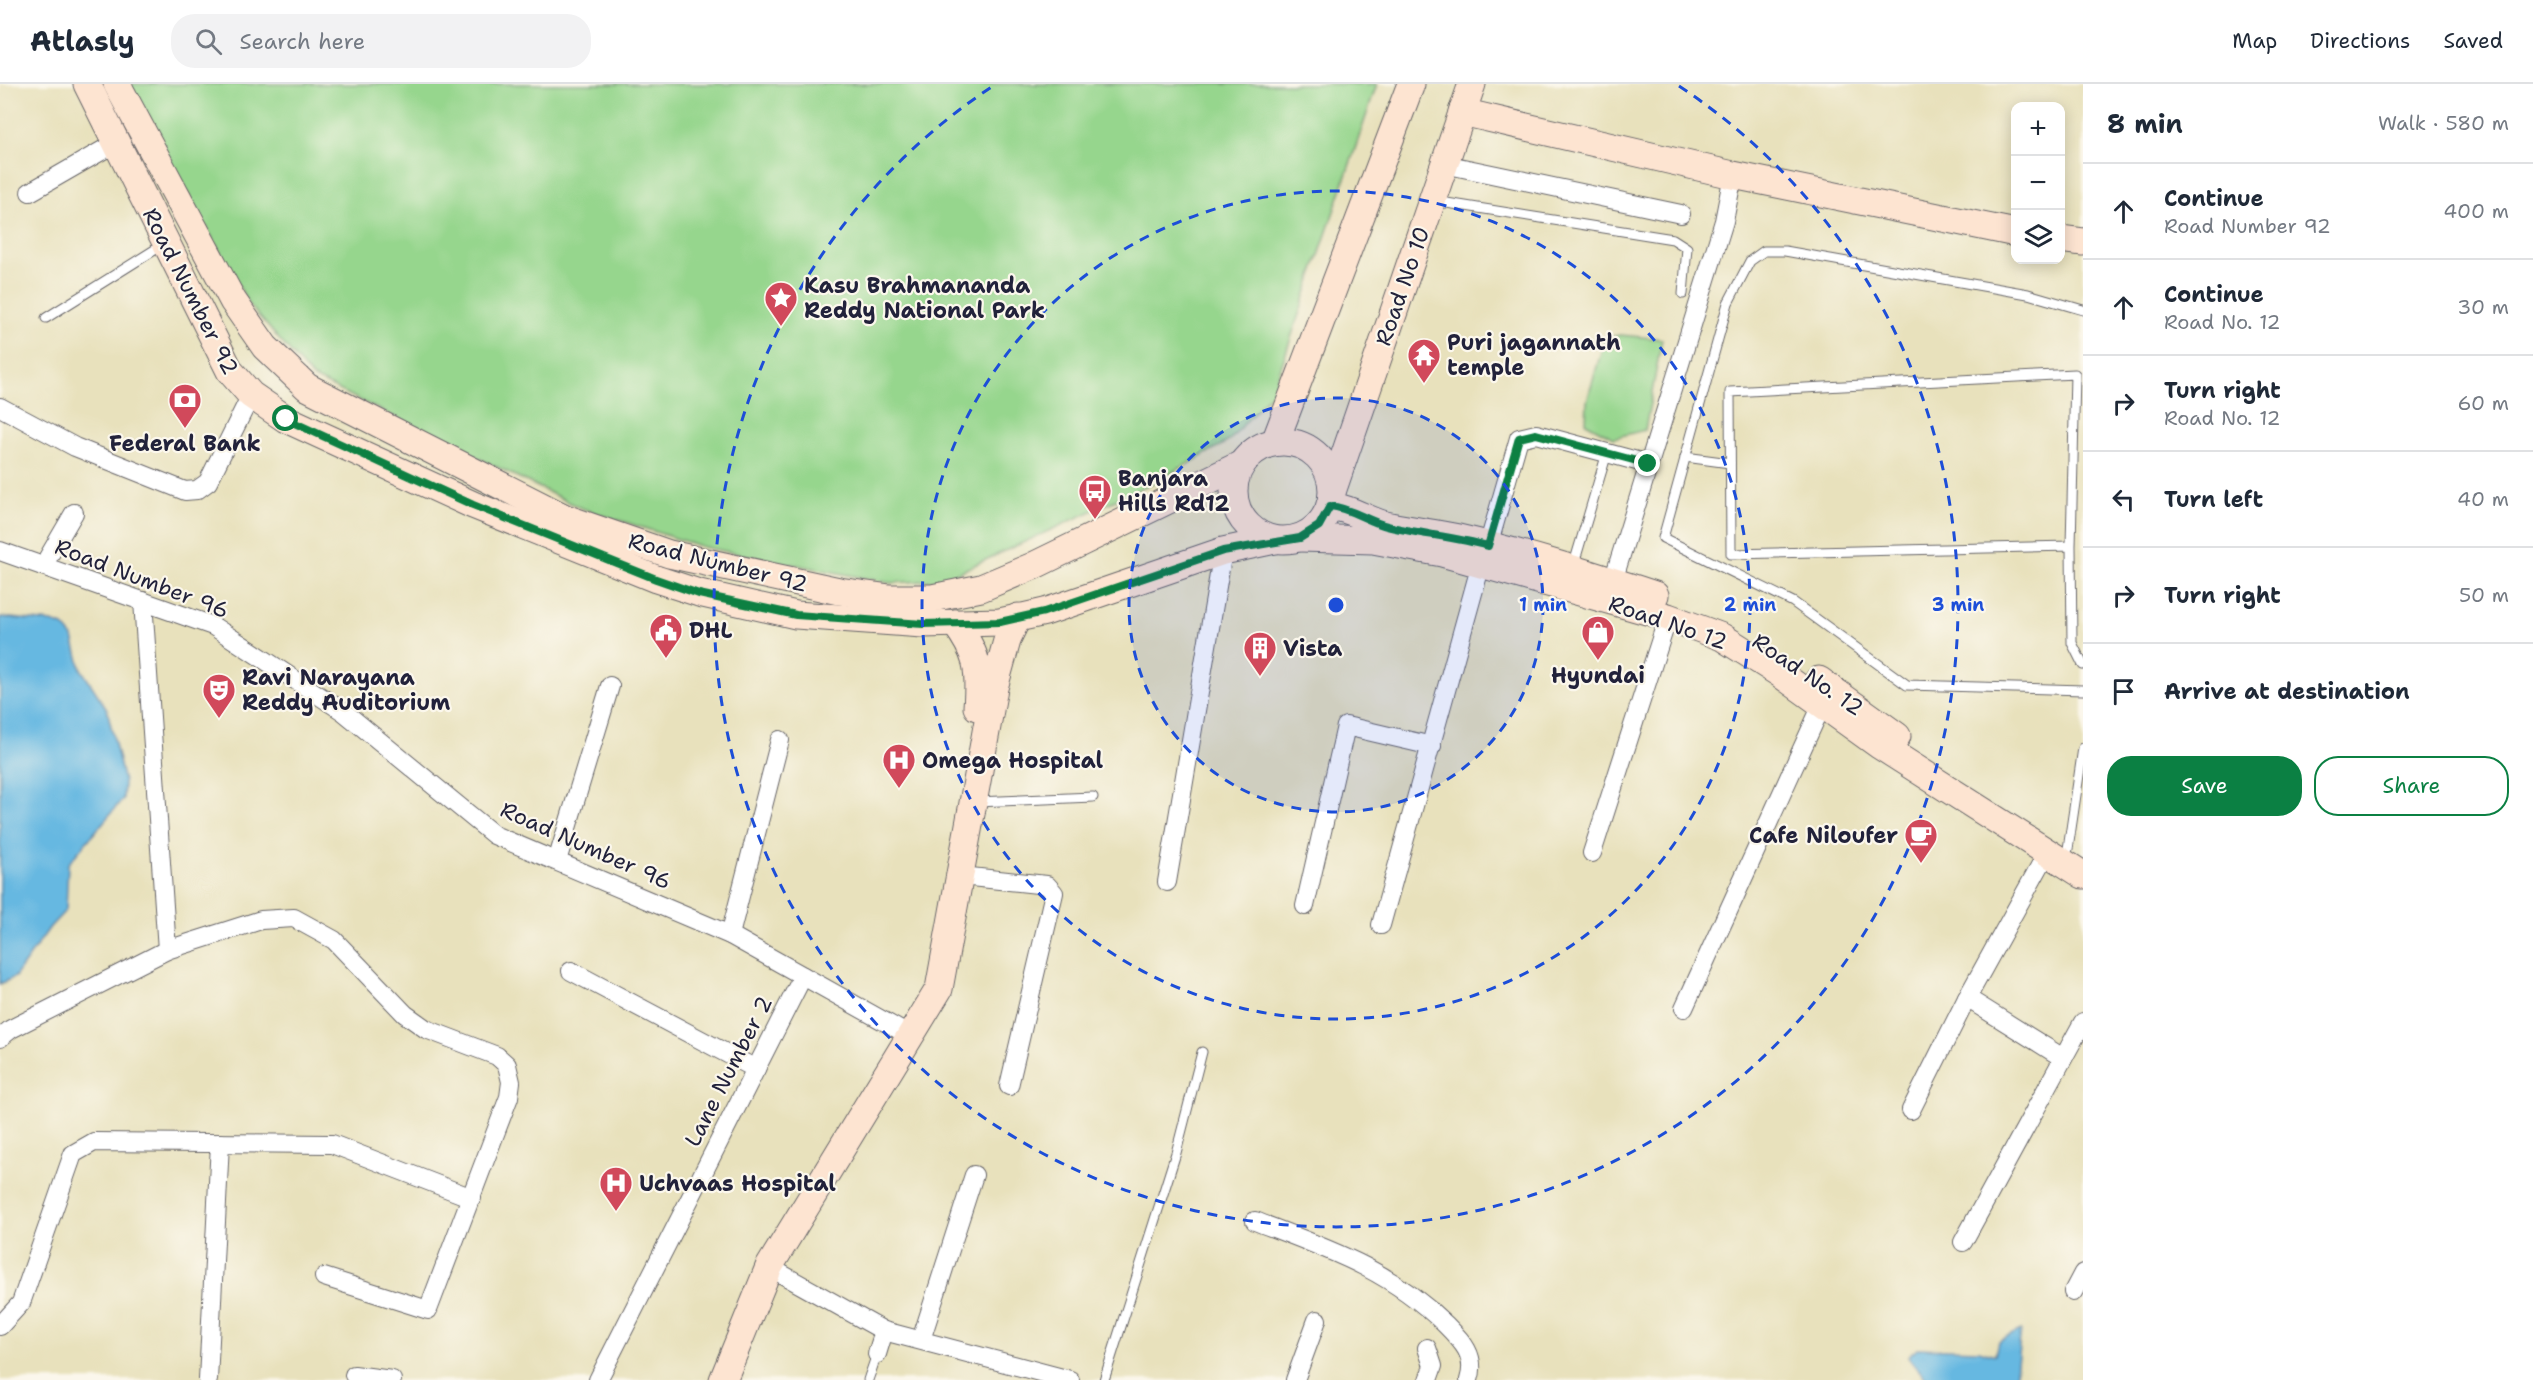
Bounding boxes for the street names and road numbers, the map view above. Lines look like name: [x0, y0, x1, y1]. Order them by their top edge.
street label: Road Number 92: [136, 203, 245, 380]
street label: Road No 10: [1369, 223, 1436, 350]
street label: Road Number 92: [625, 526, 810, 599]
street label: Road Number 96: [51, 532, 233, 625]
street label: Road No 12: [1605, 589, 1731, 656]
street label: Road No. 12: [1746, 627, 1869, 722]
street label: Road Number 96: [496, 795, 676, 896]
street label: Lane Number 2: [678, 991, 779, 1151]

